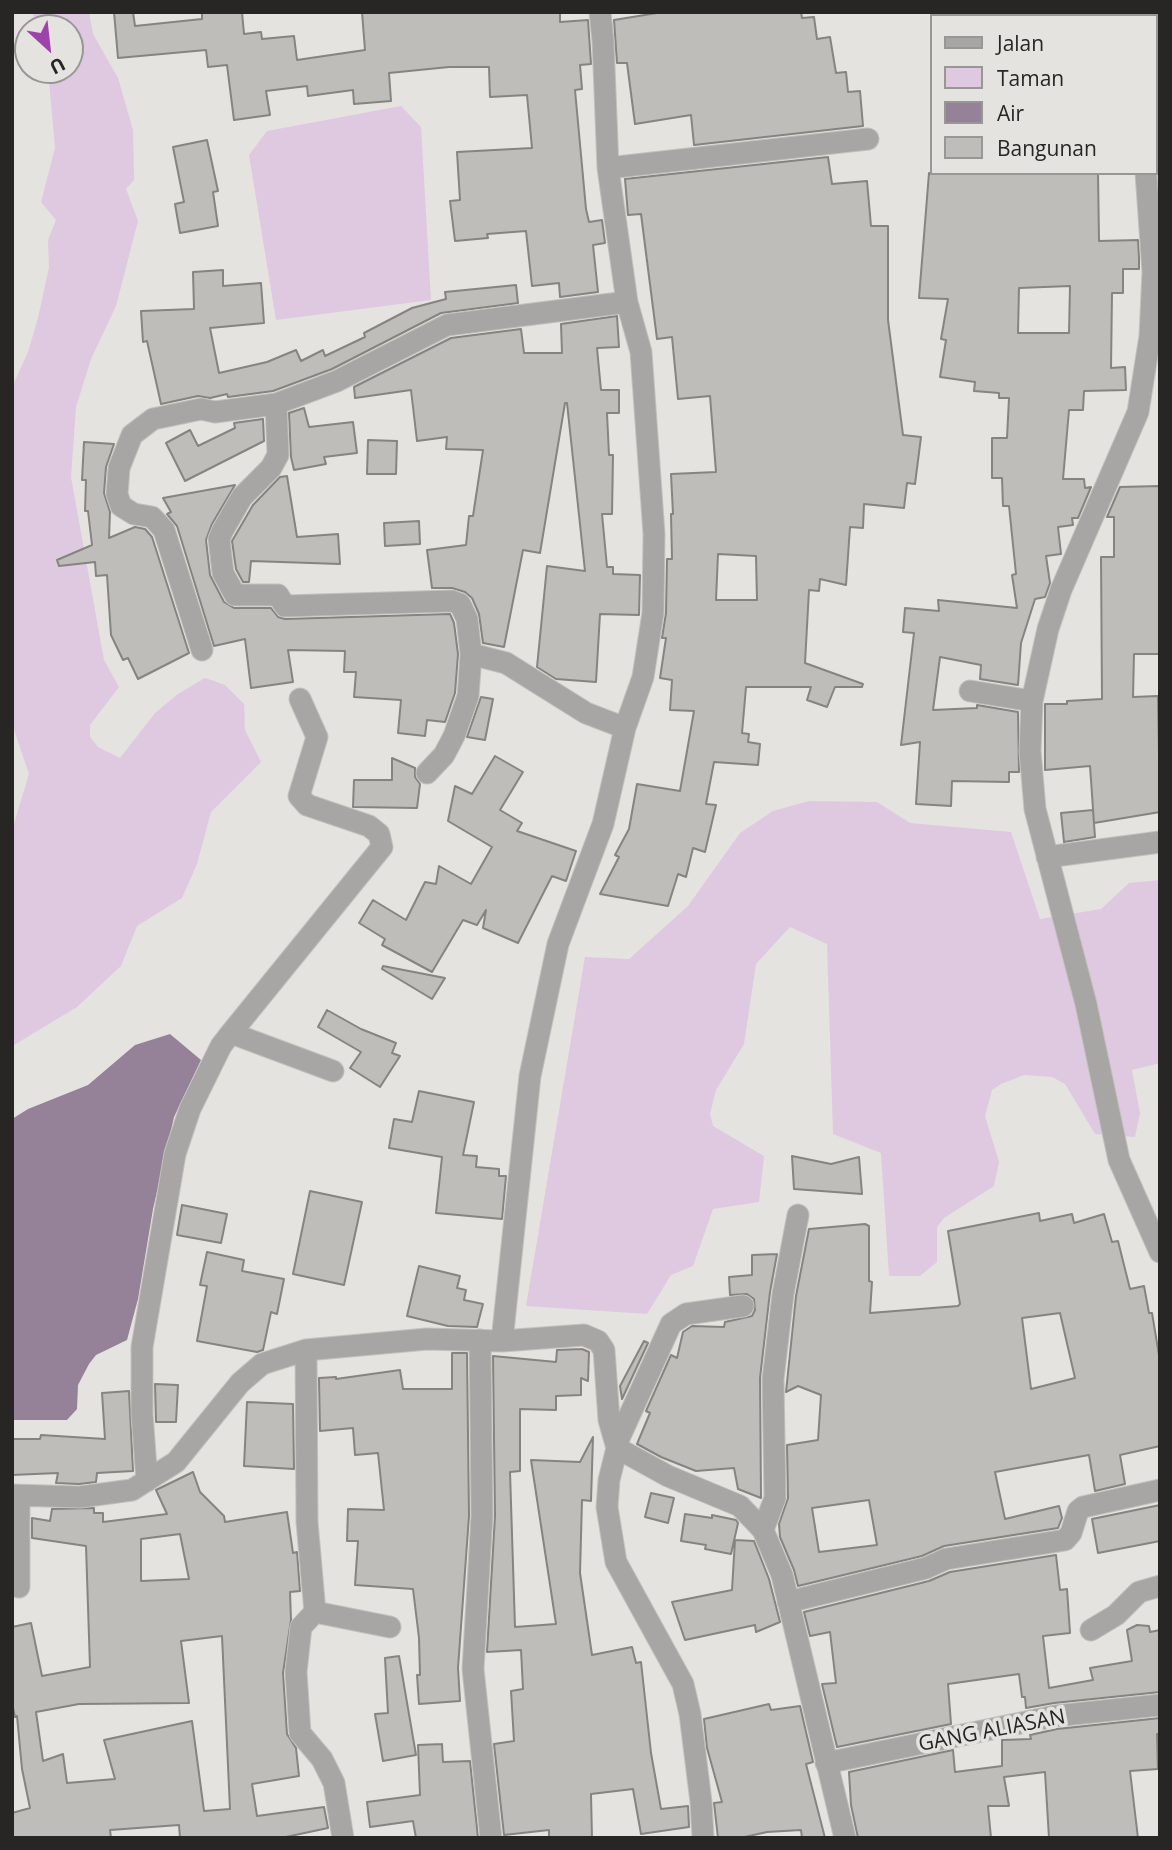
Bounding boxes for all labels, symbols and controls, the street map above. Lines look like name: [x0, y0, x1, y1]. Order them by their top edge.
north arrow: [14, 14, 84, 84]
legend: [930, 14, 1158, 175]
text: Jalan: [997, 29, 1044, 57]
text: U: [45, 51, 70, 81]
text: Taman: [997, 64, 1064, 92]
text: Air: [997, 99, 1024, 127]
text: Bangunan: [997, 134, 1097, 162]
street label: GANG ALIASAN: [916, 1704, 1068, 1758]

